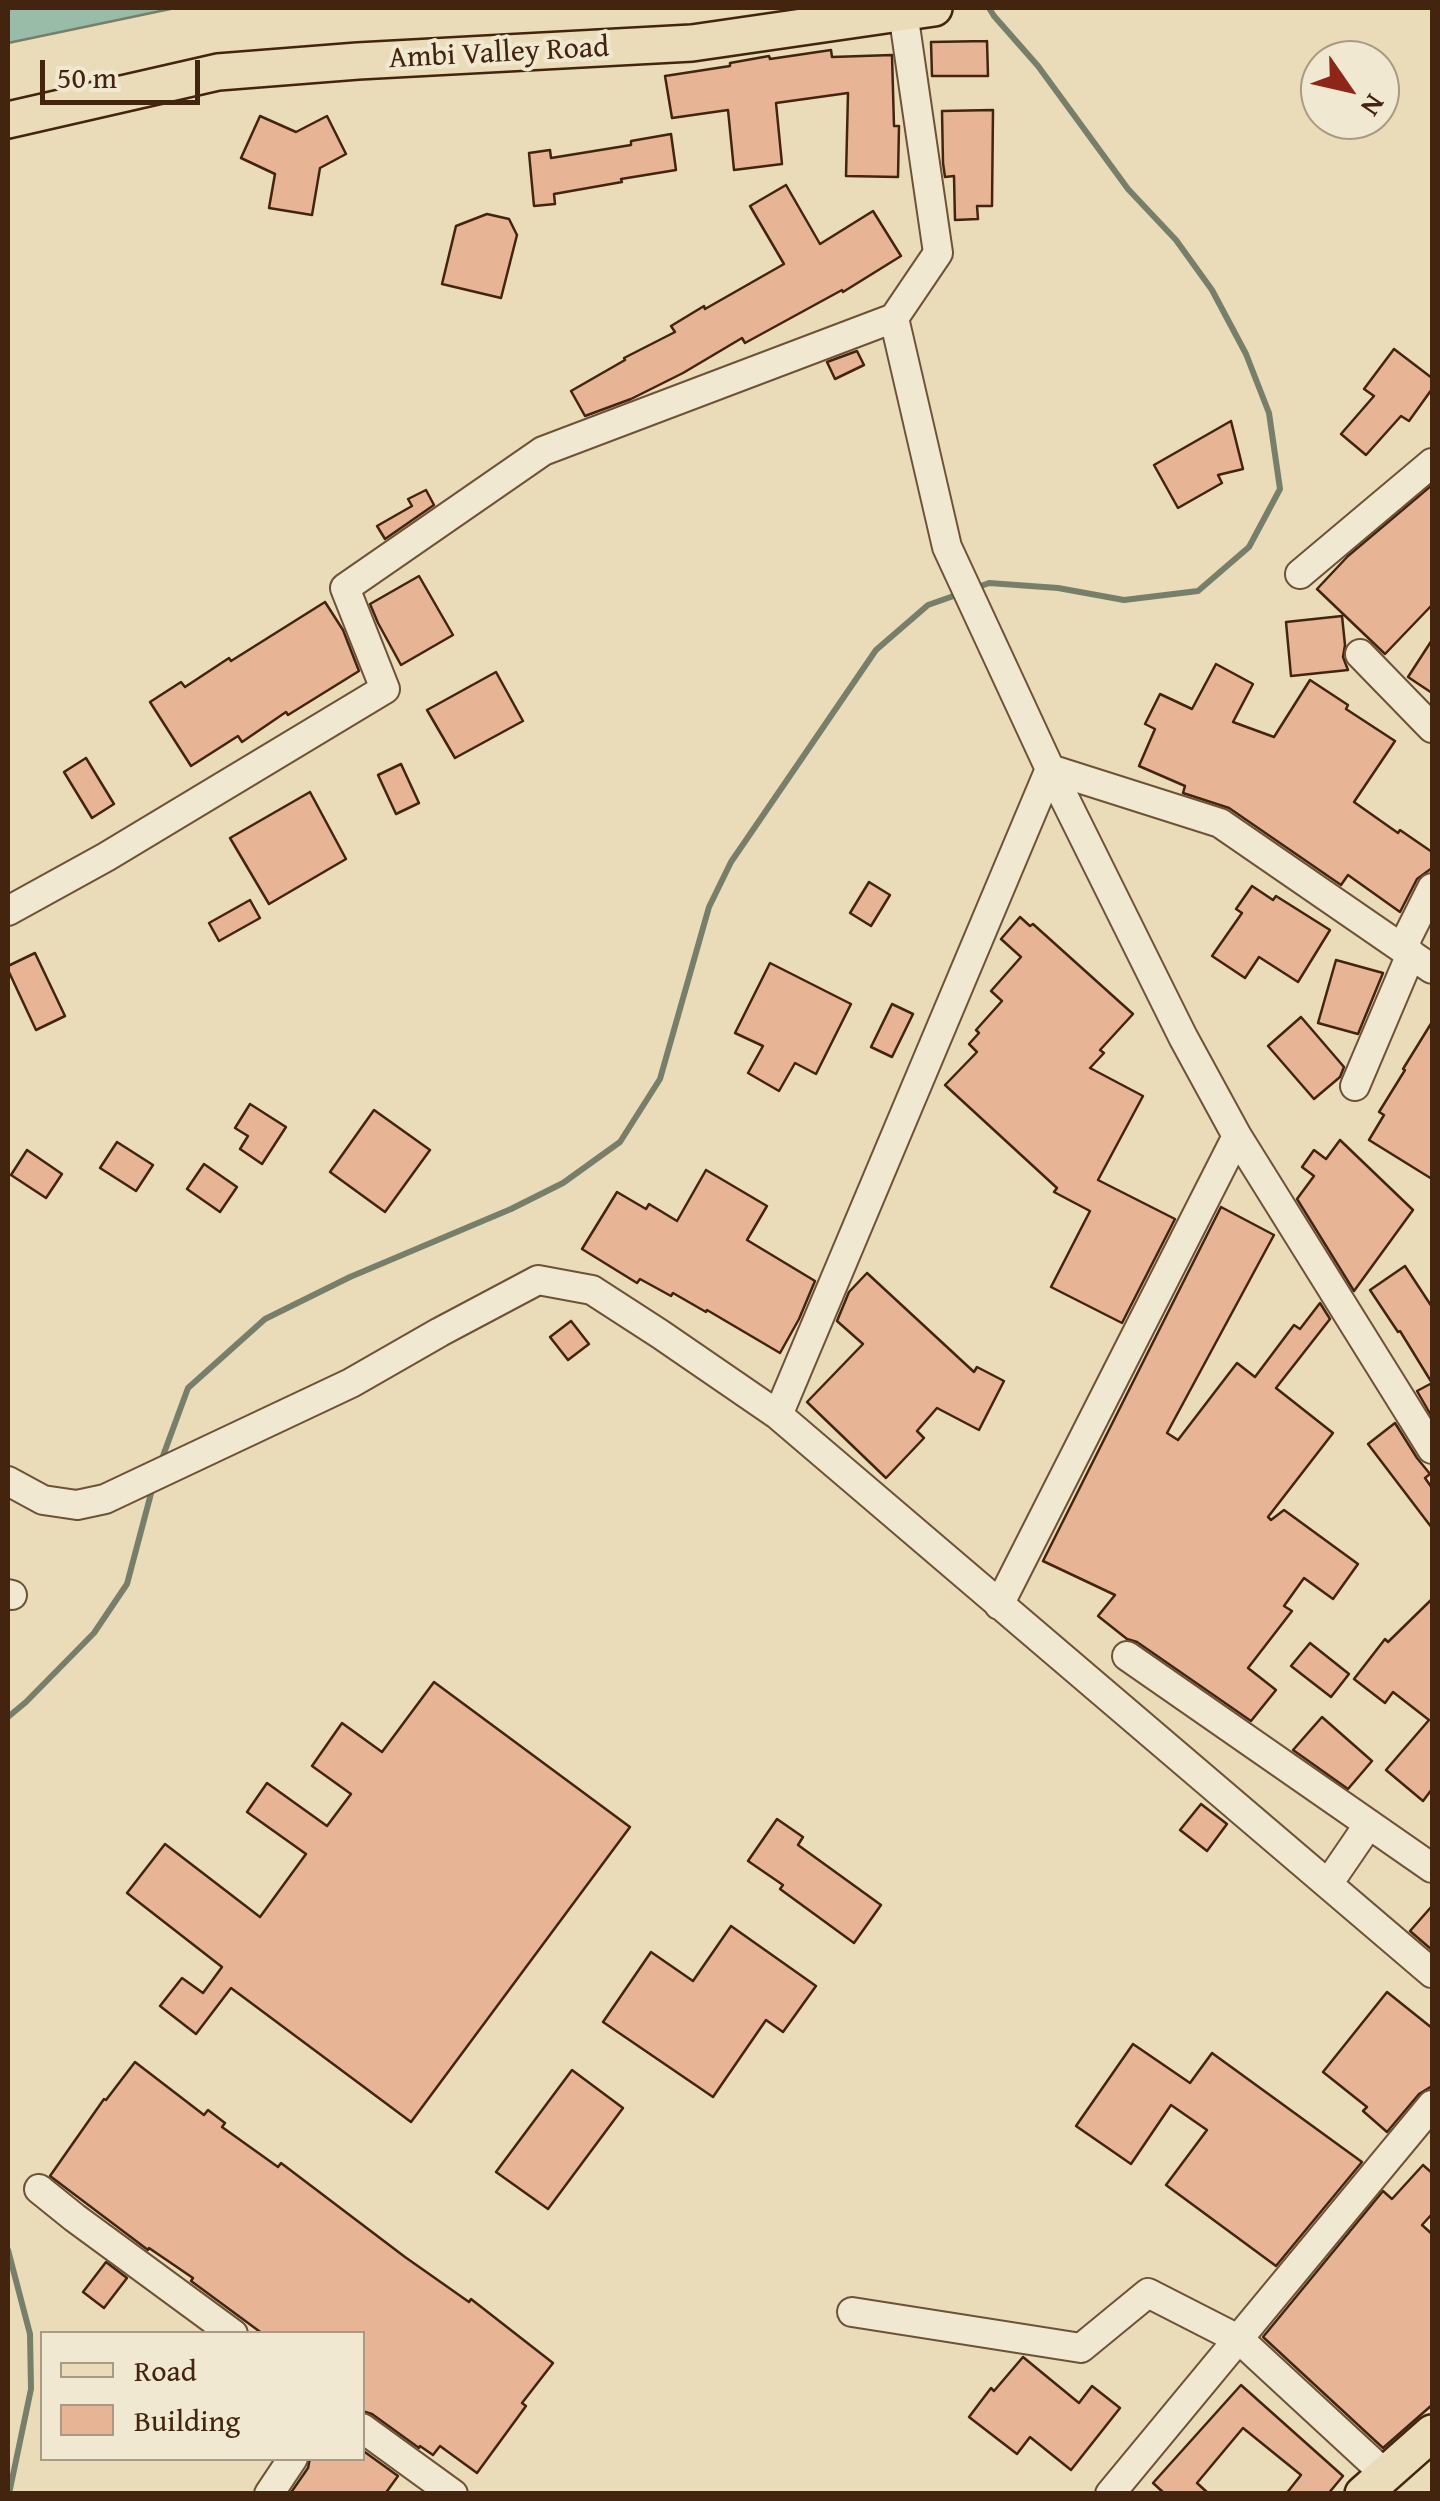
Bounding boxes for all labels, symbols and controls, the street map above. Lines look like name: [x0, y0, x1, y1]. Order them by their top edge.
street label: Ambi Valley Road: [388, 30, 610, 78]
scale bar: [45, 40, 205, 102]
north arrow: [1300, 40, 1400, 140]
text: 50 m: [57, 55, 117, 99]
text: N: [1351, 87, 1396, 125]
legend: [40, 2331, 365, 2461]
text: Road: [134, 2348, 197, 2392]
text: Building: [134, 2398, 240, 2442]

